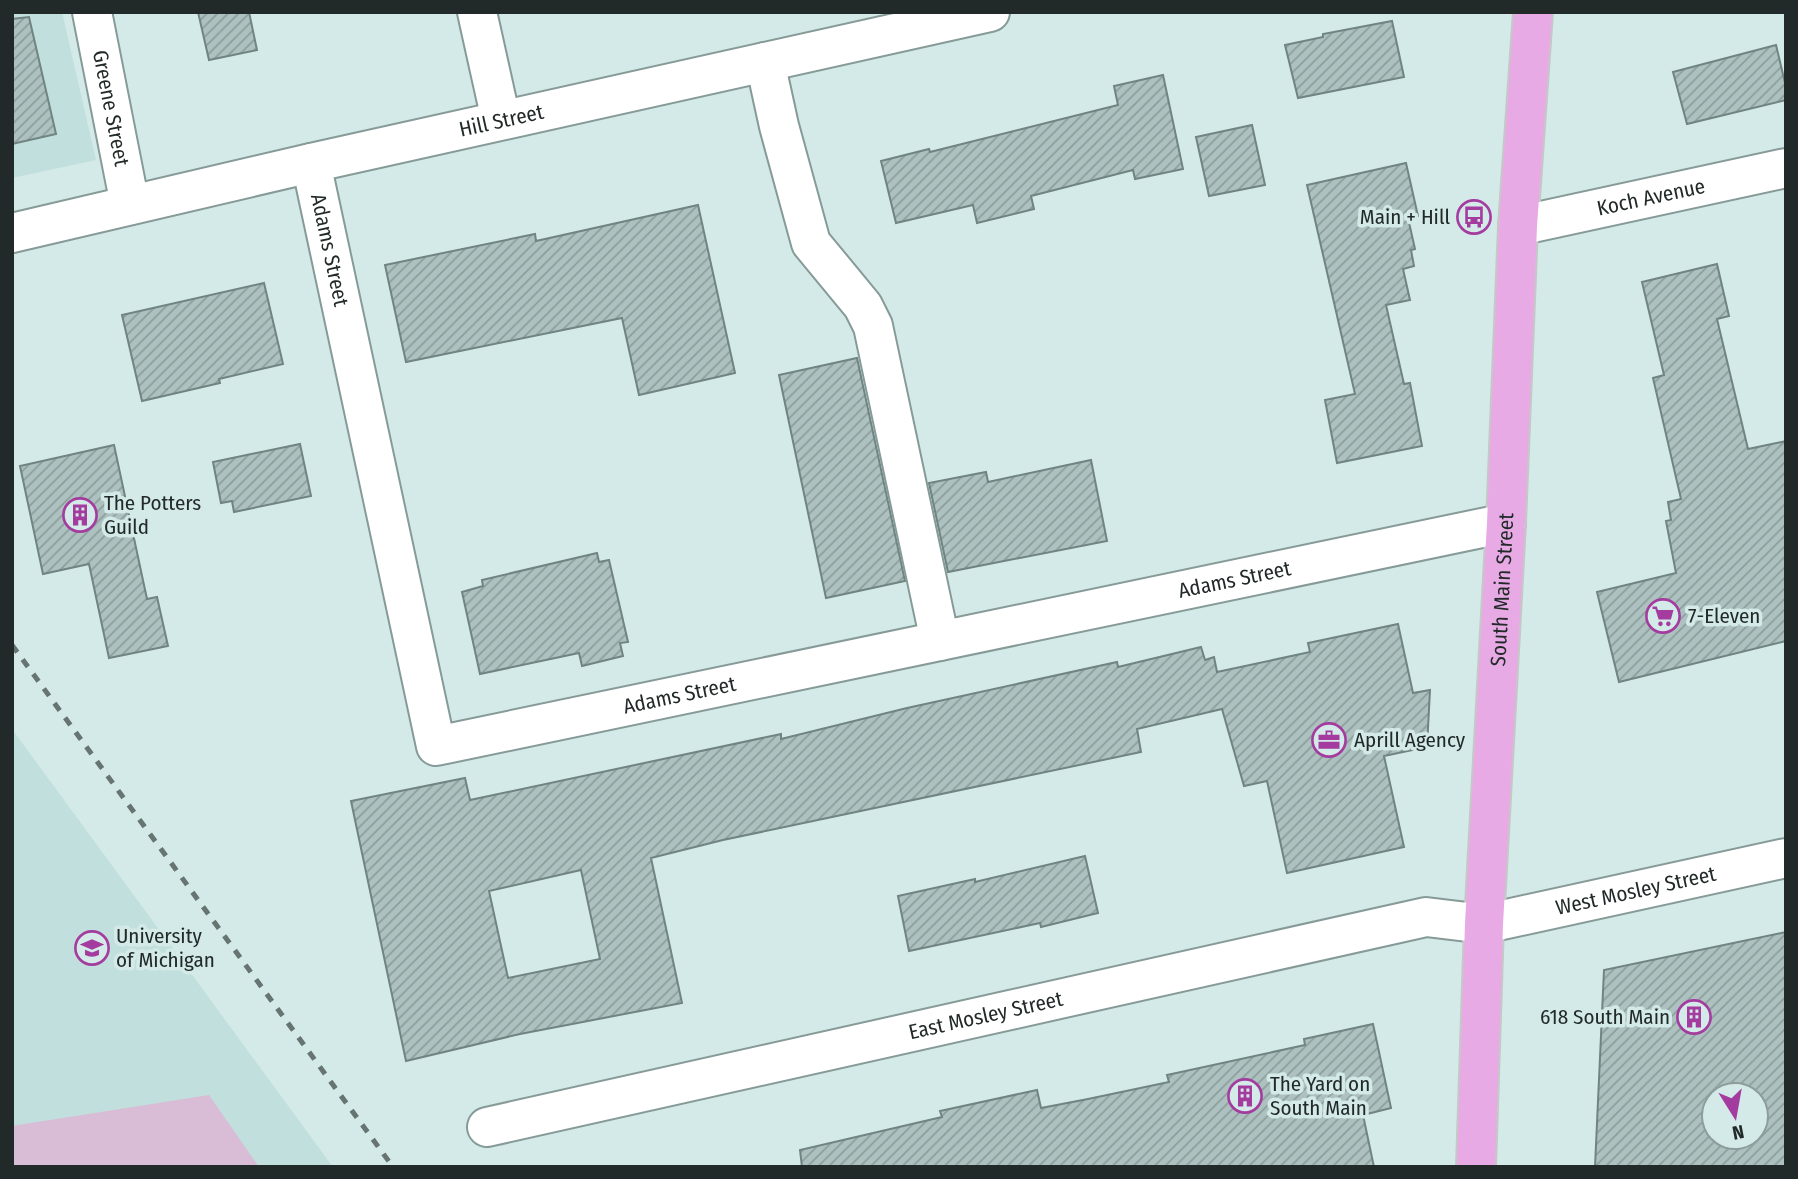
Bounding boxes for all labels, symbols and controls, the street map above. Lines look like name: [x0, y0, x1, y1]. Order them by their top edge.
street label: Greene Street: [87, 48, 135, 168]
street label: Hill Street: [457, 99, 546, 143]
street label: Koch Avenue: [1594, 173, 1707, 222]
street label: Adams Street: [305, 191, 354, 309]
bus stop icon: Main + Hill: [1455, 198, 1493, 236]
place label: Main + Hill: [1360, 204, 1450, 230]
place label: The Potters Guild: [104, 490, 201, 540]
building icon: The Potters Guild: [61, 496, 99, 534]
street label: South Main Street: [1485, 512, 1519, 667]
street label: Adams Street: [1176, 555, 1293, 604]
supermarket icon: 7-Eleven: [1644, 597, 1682, 635]
place label: 7-Eleven: [1688, 603, 1760, 629]
street label: Adams Street: [621, 671, 738, 720]
office icon: Aprill Agency: [1310, 721, 1348, 759]
place label: Aprill Agency: [1354, 727, 1466, 753]
street label: West Mosley Street: [1553, 861, 1719, 921]
place label: University of Michigan: [116, 923, 215, 973]
school or university icon: University of Michigan: [73, 929, 111, 967]
street label: East Mosley Street: [906, 986, 1065, 1045]
building icon: 618 South Main: [1675, 998, 1713, 1036]
place label: 618 South Main: [1540, 1004, 1670, 1030]
place label: The Yard on South Main: [1270, 1071, 1370, 1121]
building icon: The Yard on South Main: [1226, 1077, 1264, 1115]
north arrow: [1700, 1081, 1770, 1151]
text: N: [1730, 1120, 1746, 1145]

